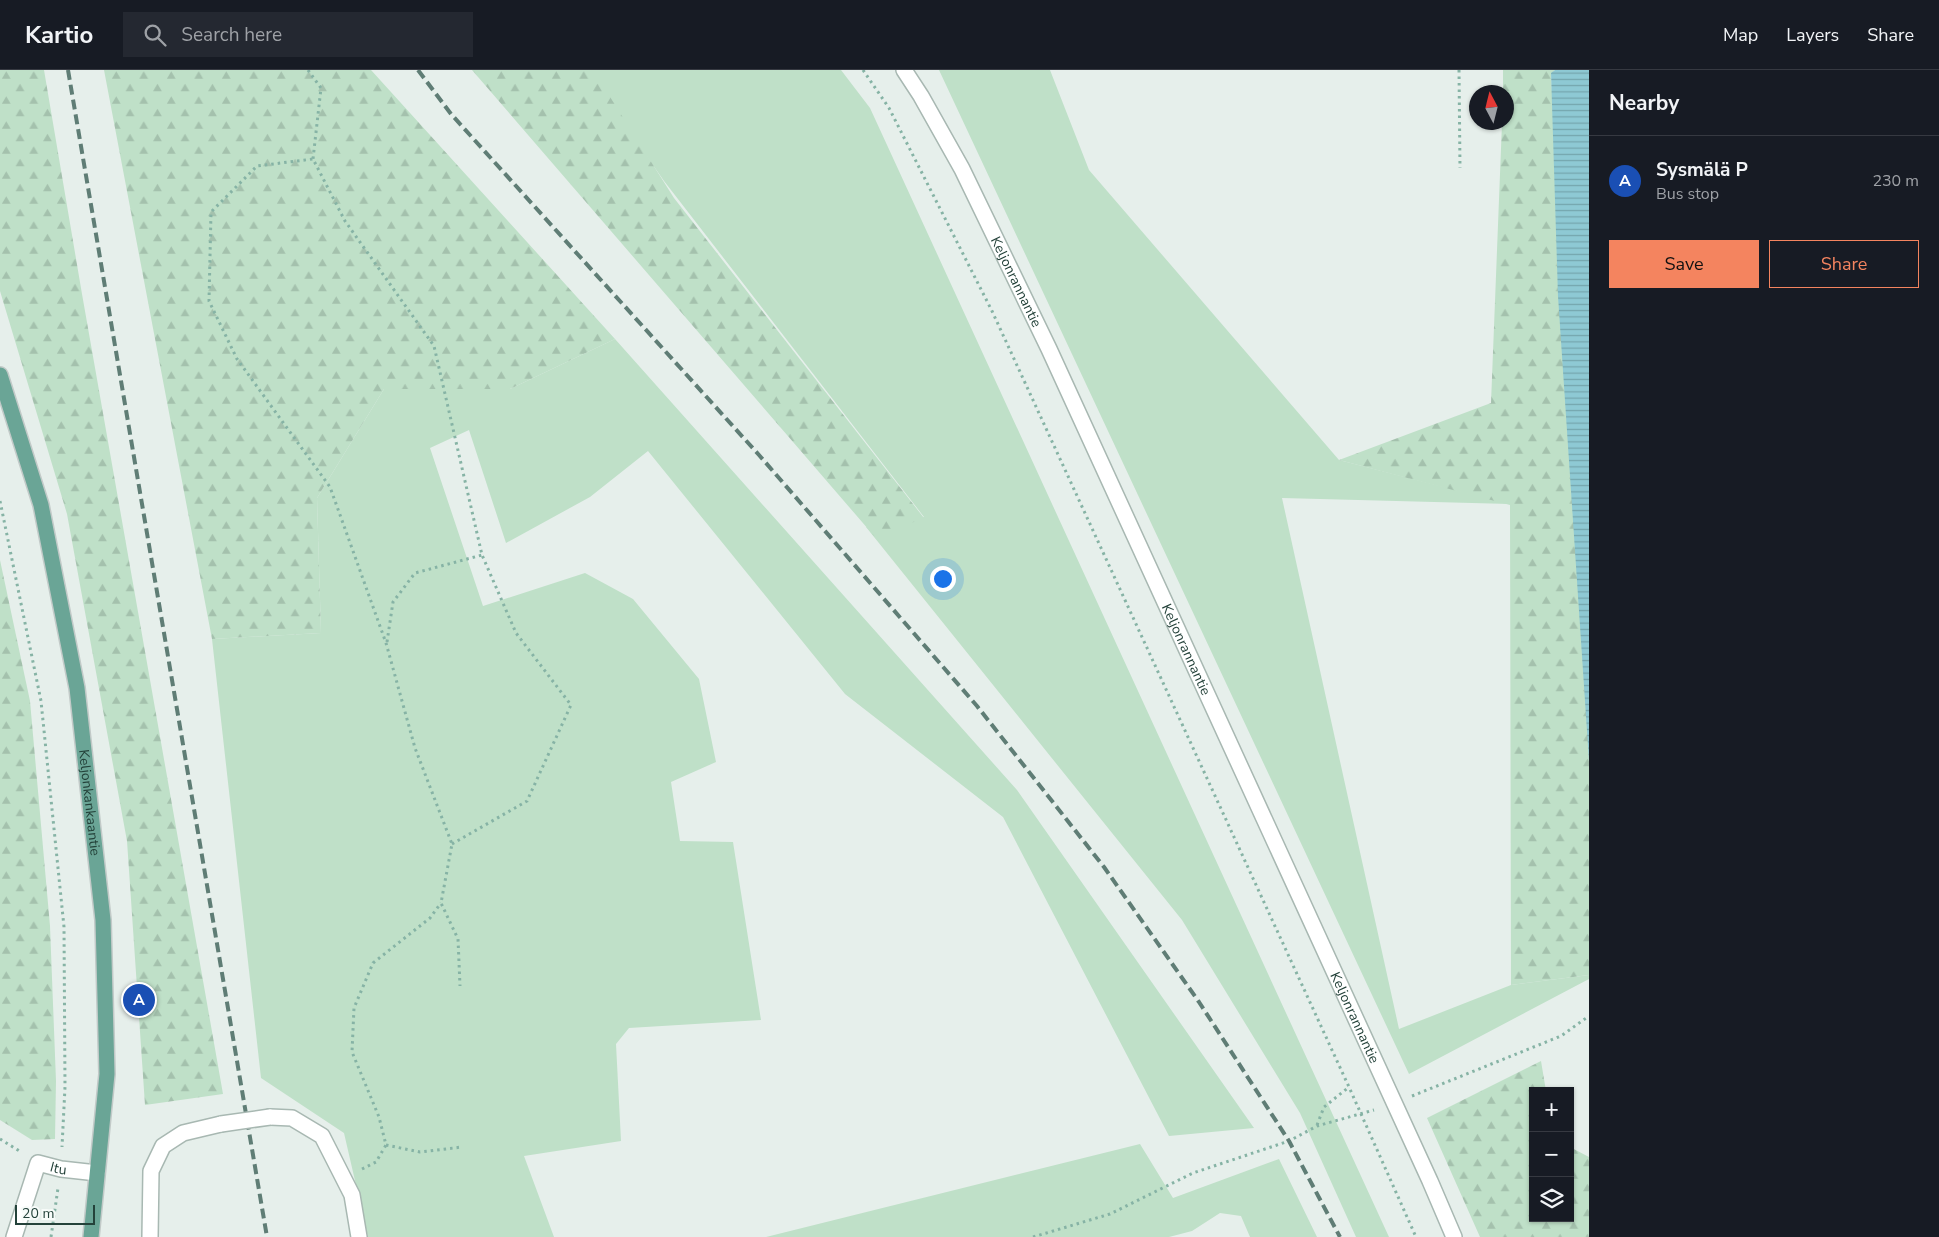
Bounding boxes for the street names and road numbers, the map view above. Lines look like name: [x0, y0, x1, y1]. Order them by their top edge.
street label: Keljonrannantie: [986, 233, 1046, 330]
street label: Keljonrannantie: [1157, 601, 1215, 698]
street label: Keljonkankaantie: [74, 748, 105, 857]
street label: Keljonrannantie: [1326, 969, 1384, 1066]
street label: Itu: [48, 1158, 68, 1180]

